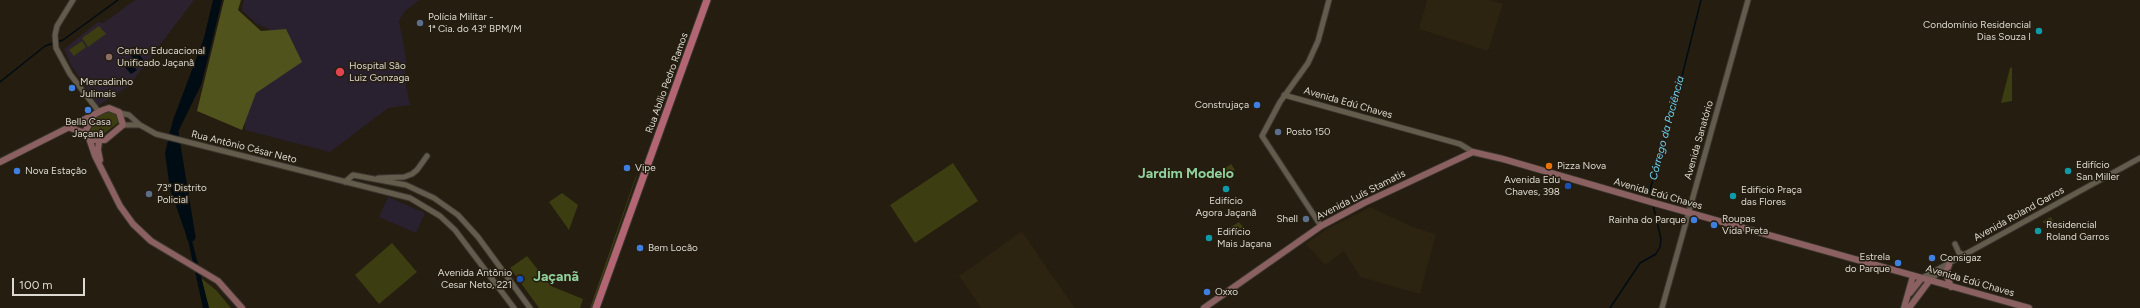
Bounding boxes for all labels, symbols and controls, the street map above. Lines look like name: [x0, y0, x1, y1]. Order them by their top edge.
place label: Polícia Militar - 1ª Cia. do 43º BPM/M: [428, 11, 522, 34]
marker: Polícia Militar - 1ª Cia. do 43º BPM/M: [415, 18, 425, 28]
place label: Condomínio Residencial Dias Souza I: [1923, 19, 2031, 42]
marker: Condomínio Residencial Dias Souza I: [2034, 26, 2044, 36]
street label: Rua Abílio Pedro Ramos: [643, 31, 691, 135]
place label: Centro Educacional Unificado Jaçanã: [117, 45, 205, 68]
marker: Centro Educacional Unificado Jaçanã: [104, 52, 114, 62]
place label: Hospital São Luiz Gonzaga: [349, 60, 409, 84]
marker: Hospital São Luiz Gonzaga: [334, 66, 346, 78]
water label: Córrego da Paciência: [1647, 74, 1687, 182]
place label: Mercadinho Julimais: [80, 76, 133, 100]
marker: Mercadinho Julimais: [67, 83, 77, 93]
street label: Avenida Edú Chaves: [1302, 85, 1394, 121]
place label: Construjaça: [1195, 99, 1249, 111]
street label: Avenida Sanatório: [1682, 99, 1716, 181]
marker: Construjaça: [1252, 100, 1262, 110]
marker: Bella Casa Jaçanã: [83, 105, 93, 115]
place label: Bella Casa Jaçanã: [65, 116, 111, 140]
place label: Posto 150: [1286, 126, 1330, 138]
marker: Posto 150: [1273, 127, 1283, 137]
street label: Rua Antônio César Neto: [190, 128, 298, 166]
place label: Edifício San Miller: [2076, 159, 2119, 182]
place label: Pizza Nova: [1557, 160, 1606, 172]
marker: Pizza Nova: [1544, 161, 1554, 171]
place label: Vipe: [635, 162, 656, 174]
marker: Vipe: [622, 163, 632, 173]
place label: Nova Estação: [25, 165, 87, 177]
marker: Nova Estação: [12, 166, 22, 176]
district label: Jardim Modelo: [1138, 166, 1234, 182]
marker: Edifício San Miller: [2063, 166, 2073, 176]
street label: Avenida Luís Stamatis: [1315, 167, 1407, 223]
place label: Avenida Edu Chaves, 398: [1504, 174, 1560, 198]
street label: Avenida Edú Chaves: [1612, 176, 1704, 212]
marker: Avenida Edu Chaves, 398: [1563, 181, 1573, 191]
place label: 73º Distrito Policial: [157, 182, 207, 206]
marker: Edifício Agora Jaçanã: [1221, 184, 1231, 194]
place label: Edificio Praça das Flores: [1741, 184, 1802, 208]
street label: Avenida Roland Garros: [1972, 184, 2066, 244]
marker: 73º Distrito Policial: [144, 189, 154, 199]
marker: Edificio Praça das Flores: [1728, 191, 1738, 201]
place label: Edifício Agora Jaçanã: [1196, 195, 1256, 218]
place label: Shell: [1276, 213, 1298, 225]
place label: Roupas Vida Preta: [1722, 213, 1768, 236]
marker: Shell: [1301, 214, 1311, 224]
place label: Rainha do Parque: [1608, 214, 1686, 226]
marker: Rainha do Parque: [1689, 215, 1699, 225]
place label: Residencial Roland Garros: [2046, 219, 2109, 242]
marker: Roupas Vida Preta: [1709, 220, 1719, 230]
place label: Edifício Mais Jaçana: [1217, 226, 1271, 250]
marker: Residencial Roland Garros: [2033, 226, 2043, 236]
marker: Edifício Mais Jaçana: [1204, 233, 1214, 243]
place label: Bem Locão: [648, 242, 698, 254]
marker: Bem Locão: [635, 243, 645, 253]
place label: Estrela do Parque: [1845, 251, 1890, 274]
place label: Consigaz: [1940, 252, 1981, 264]
marker: Consigaz: [1927, 253, 1937, 263]
marker: Estrela do Parque: [1893, 258, 1903, 268]
street label: Avenida Edú Chaves: [1924, 263, 2016, 299]
place label: Avenida Antônio Cesar Neto, 221: [438, 267, 512, 290]
district label: Jaçanã: [533, 269, 579, 285]
scale bar: [14, 270, 87, 296]
marker: Avenida Antônio Cesar Neto, 221: [515, 274, 525, 284]
text: 100 m: [19, 278, 53, 292]
place label: Oxxo: [1215, 286, 1238, 298]
marker: Oxxo: [1202, 287, 1212, 297]

